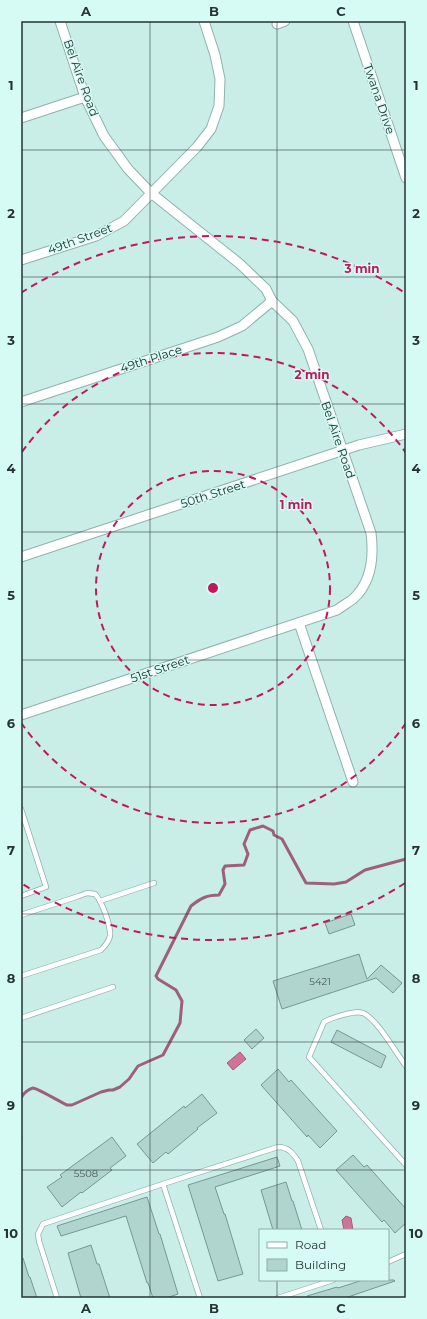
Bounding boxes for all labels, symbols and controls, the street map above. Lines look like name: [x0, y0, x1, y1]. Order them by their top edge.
text: A: [80, 3, 92, 19]
text: B: [209, 3, 219, 19]
text: C: [336, 3, 346, 19]
street label: Bel Aire Road: [61, 37, 102, 118]
street label: Twana Drive: [360, 62, 399, 136]
text: 1: [8, 77, 14, 93]
text: 1: [413, 77, 419, 93]
text: 2: [7, 205, 15, 221]
text: 2: [412, 205, 420, 221]
street label: 49th Street: [45, 220, 114, 257]
text: 3 min: [344, 261, 380, 276]
text: 3: [6, 332, 15, 348]
text: 3: [411, 332, 420, 348]
street label: 49th Place: [118, 341, 184, 376]
text: 2 min: [295, 367, 329, 382]
street label: Bel Aire Road: [318, 399, 359, 481]
text: 4: [7, 460, 16, 476]
text: 4: [412, 460, 421, 476]
street label: 50th Street: [179, 476, 247, 511]
text: 1 min: [280, 497, 312, 512]
centre of rings: [206, 581, 220, 595]
text: 5: [7, 587, 15, 603]
text: 5: [412, 587, 420, 603]
street label: 51st Street: [128, 651, 191, 686]
text: 6: [7, 715, 16, 731]
text: 6: [412, 715, 421, 731]
text: 7: [7, 842, 15, 858]
text: 7: [412, 842, 420, 858]
text: 8: [7, 970, 16, 986]
text: 8: [412, 970, 421, 986]
house number: 5421: [309, 975, 331, 988]
text: 9: [7, 1097, 15, 1113]
text: 9: [412, 1097, 420, 1113]
house number: 5508: [74, 1167, 98, 1180]
text: 10: [4, 1225, 18, 1241]
text: 10: [409, 1225, 423, 1241]
legend: [259, 1229, 389, 1281]
text: Road: [295, 1237, 326, 1252]
text: Building: [295, 1257, 346, 1272]
text: A: [80, 1300, 92, 1316]
text: B: [209, 1300, 219, 1316]
text: C: [336, 1300, 346, 1316]

